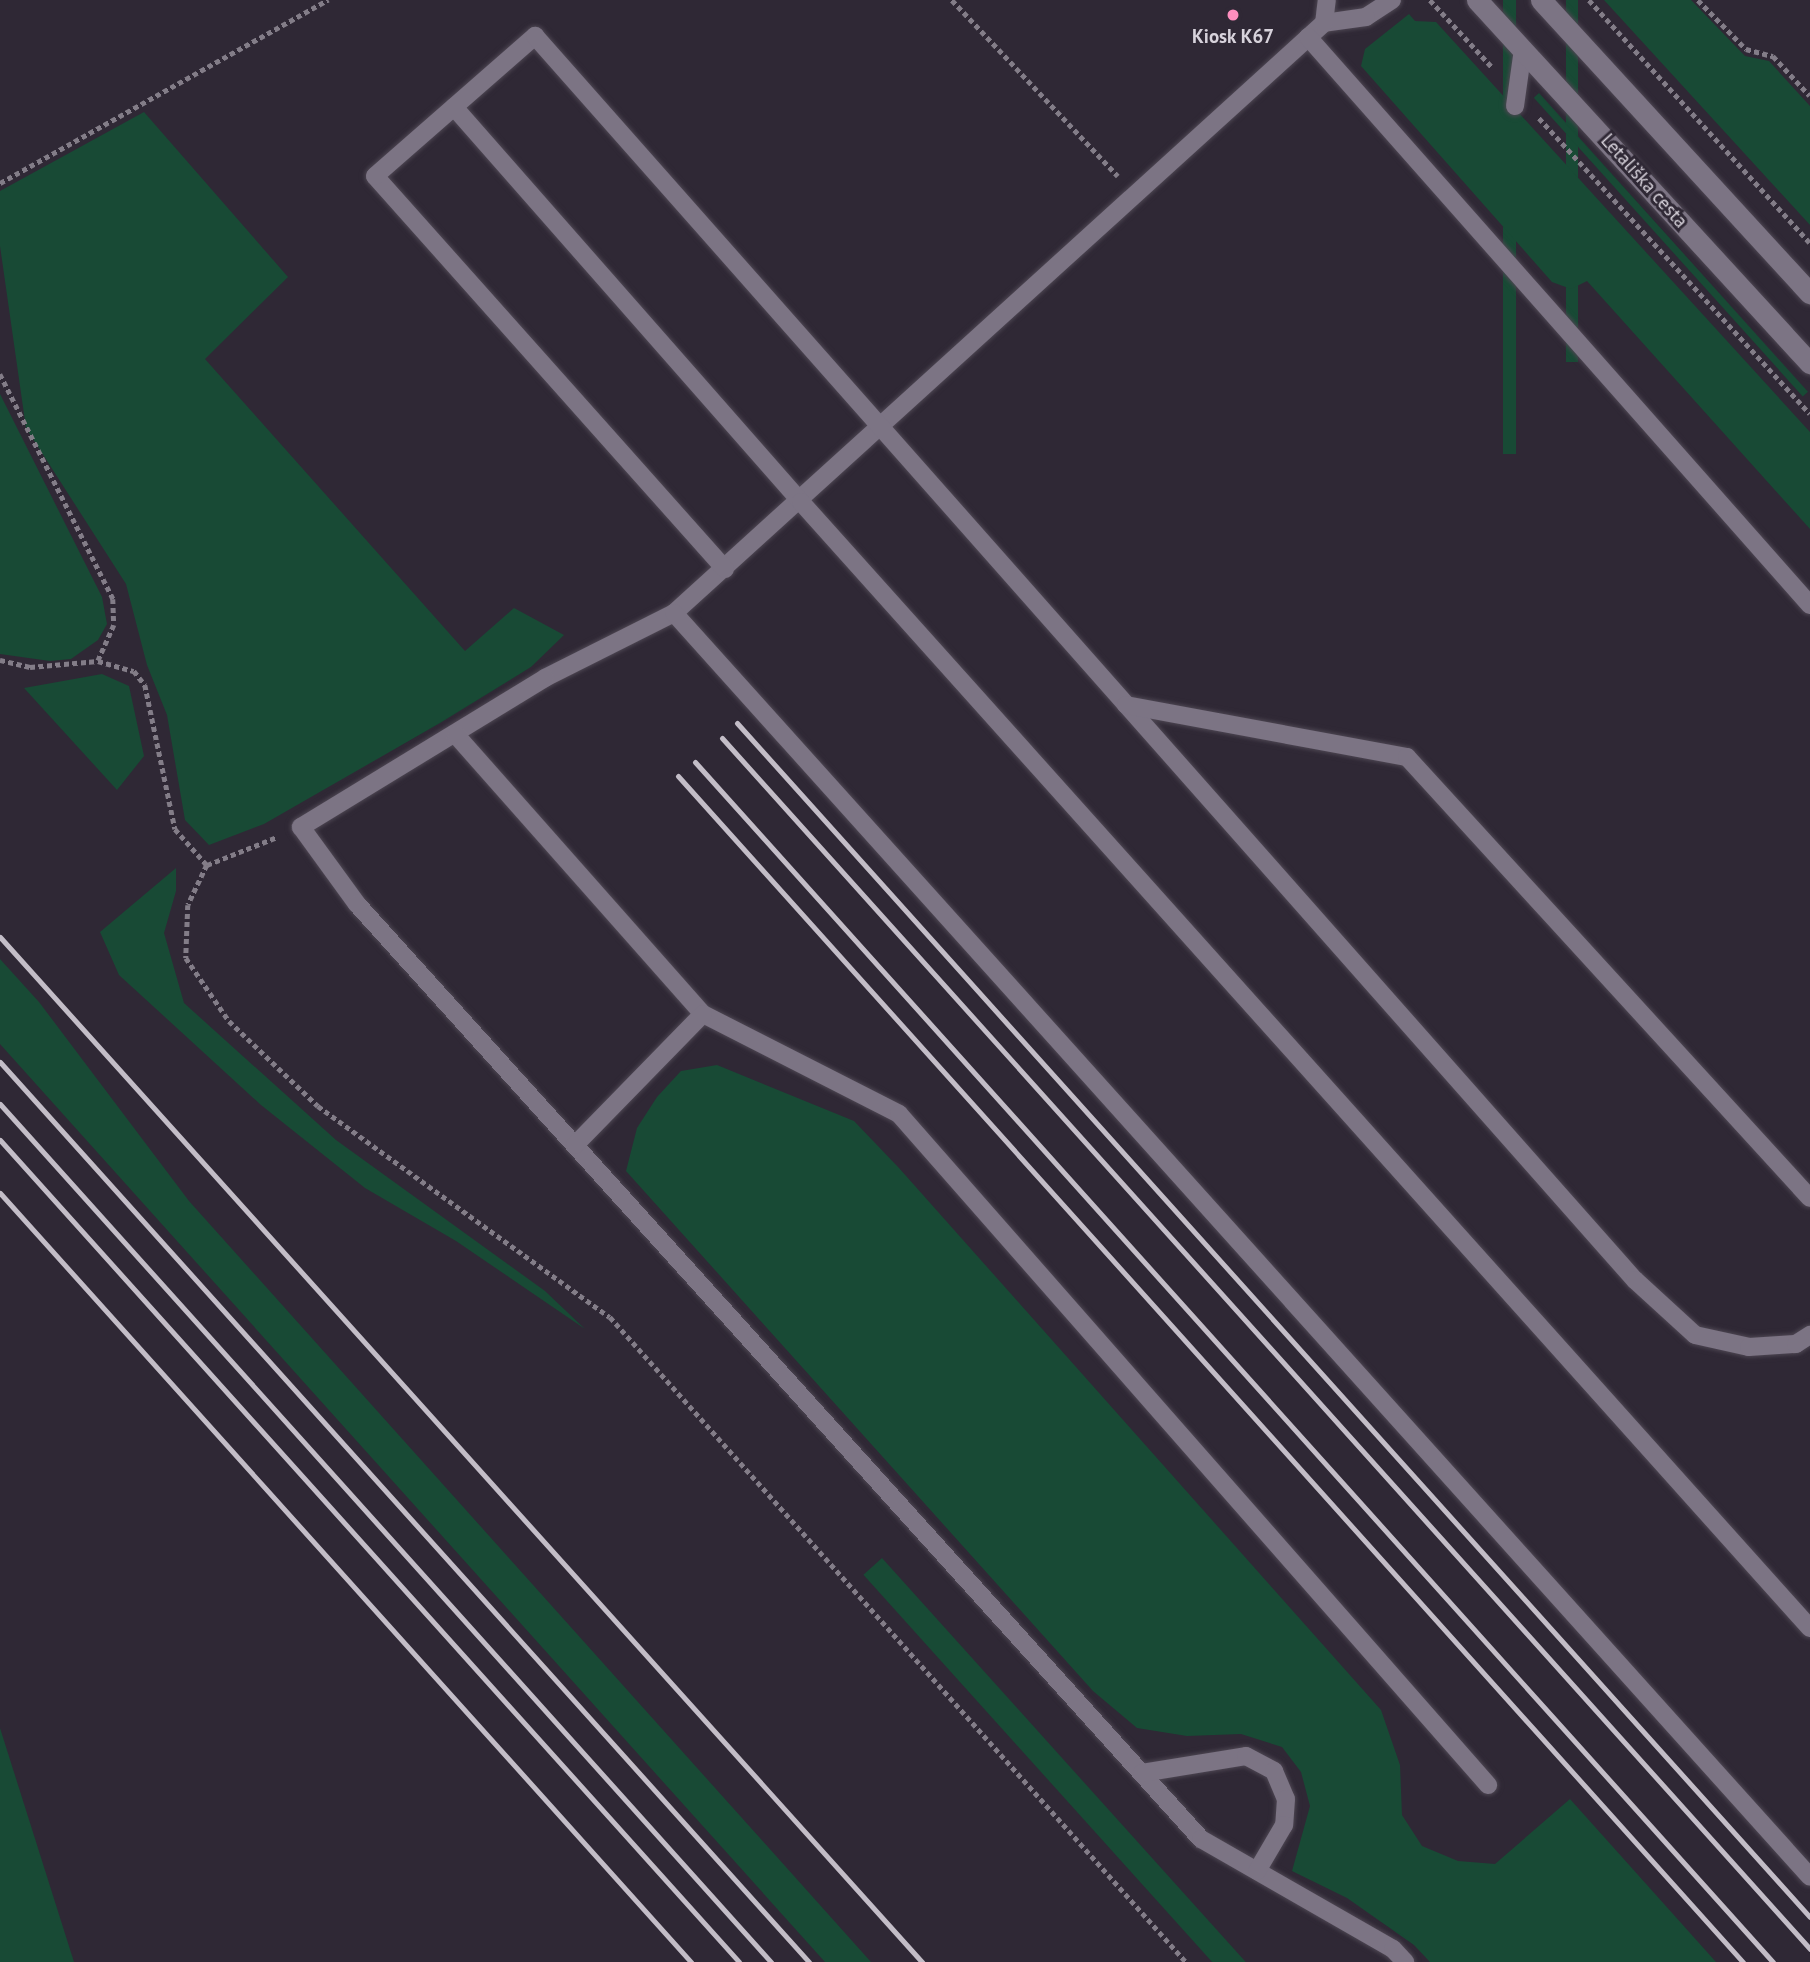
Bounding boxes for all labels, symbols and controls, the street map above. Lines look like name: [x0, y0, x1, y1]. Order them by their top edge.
marker: Kiosk K67: [1225, 7, 1241, 23]
place label: Kiosk K67: [1192, 26, 1274, 48]
street label: Letališka cesta: [1596, 129, 1692, 233]

